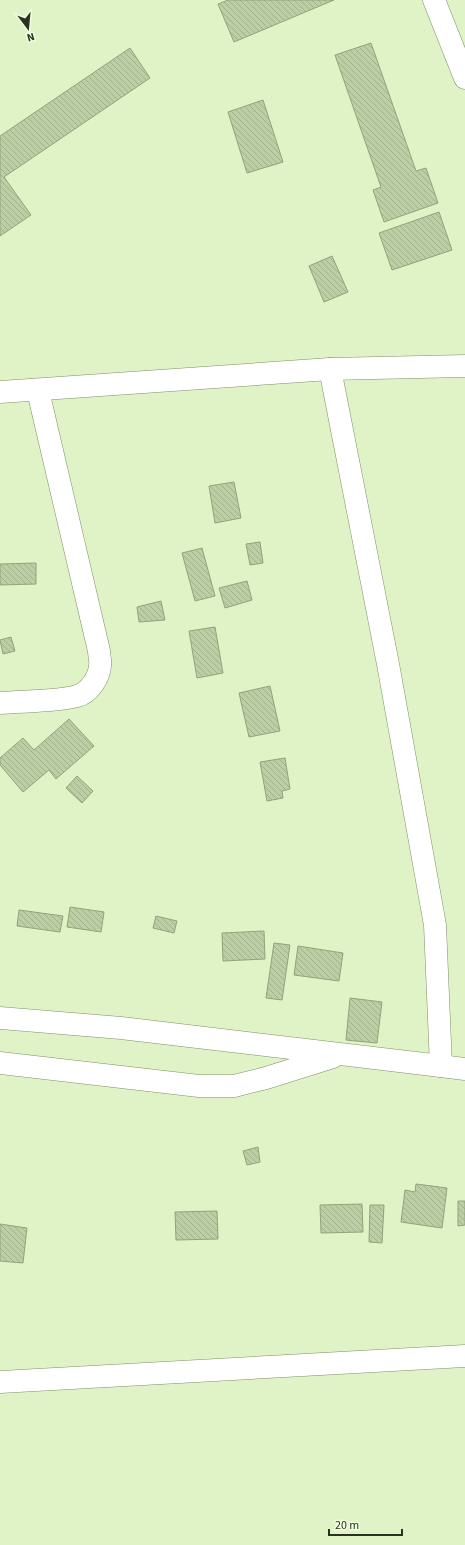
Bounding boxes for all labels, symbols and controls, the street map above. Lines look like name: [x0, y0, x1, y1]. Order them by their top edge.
north arrow: [8, 8, 48, 48]
text: N: [25, 29, 36, 45]
scale bar: [329, 1511, 402, 1537]
text: 20 m: [335, 1517, 359, 1534]

